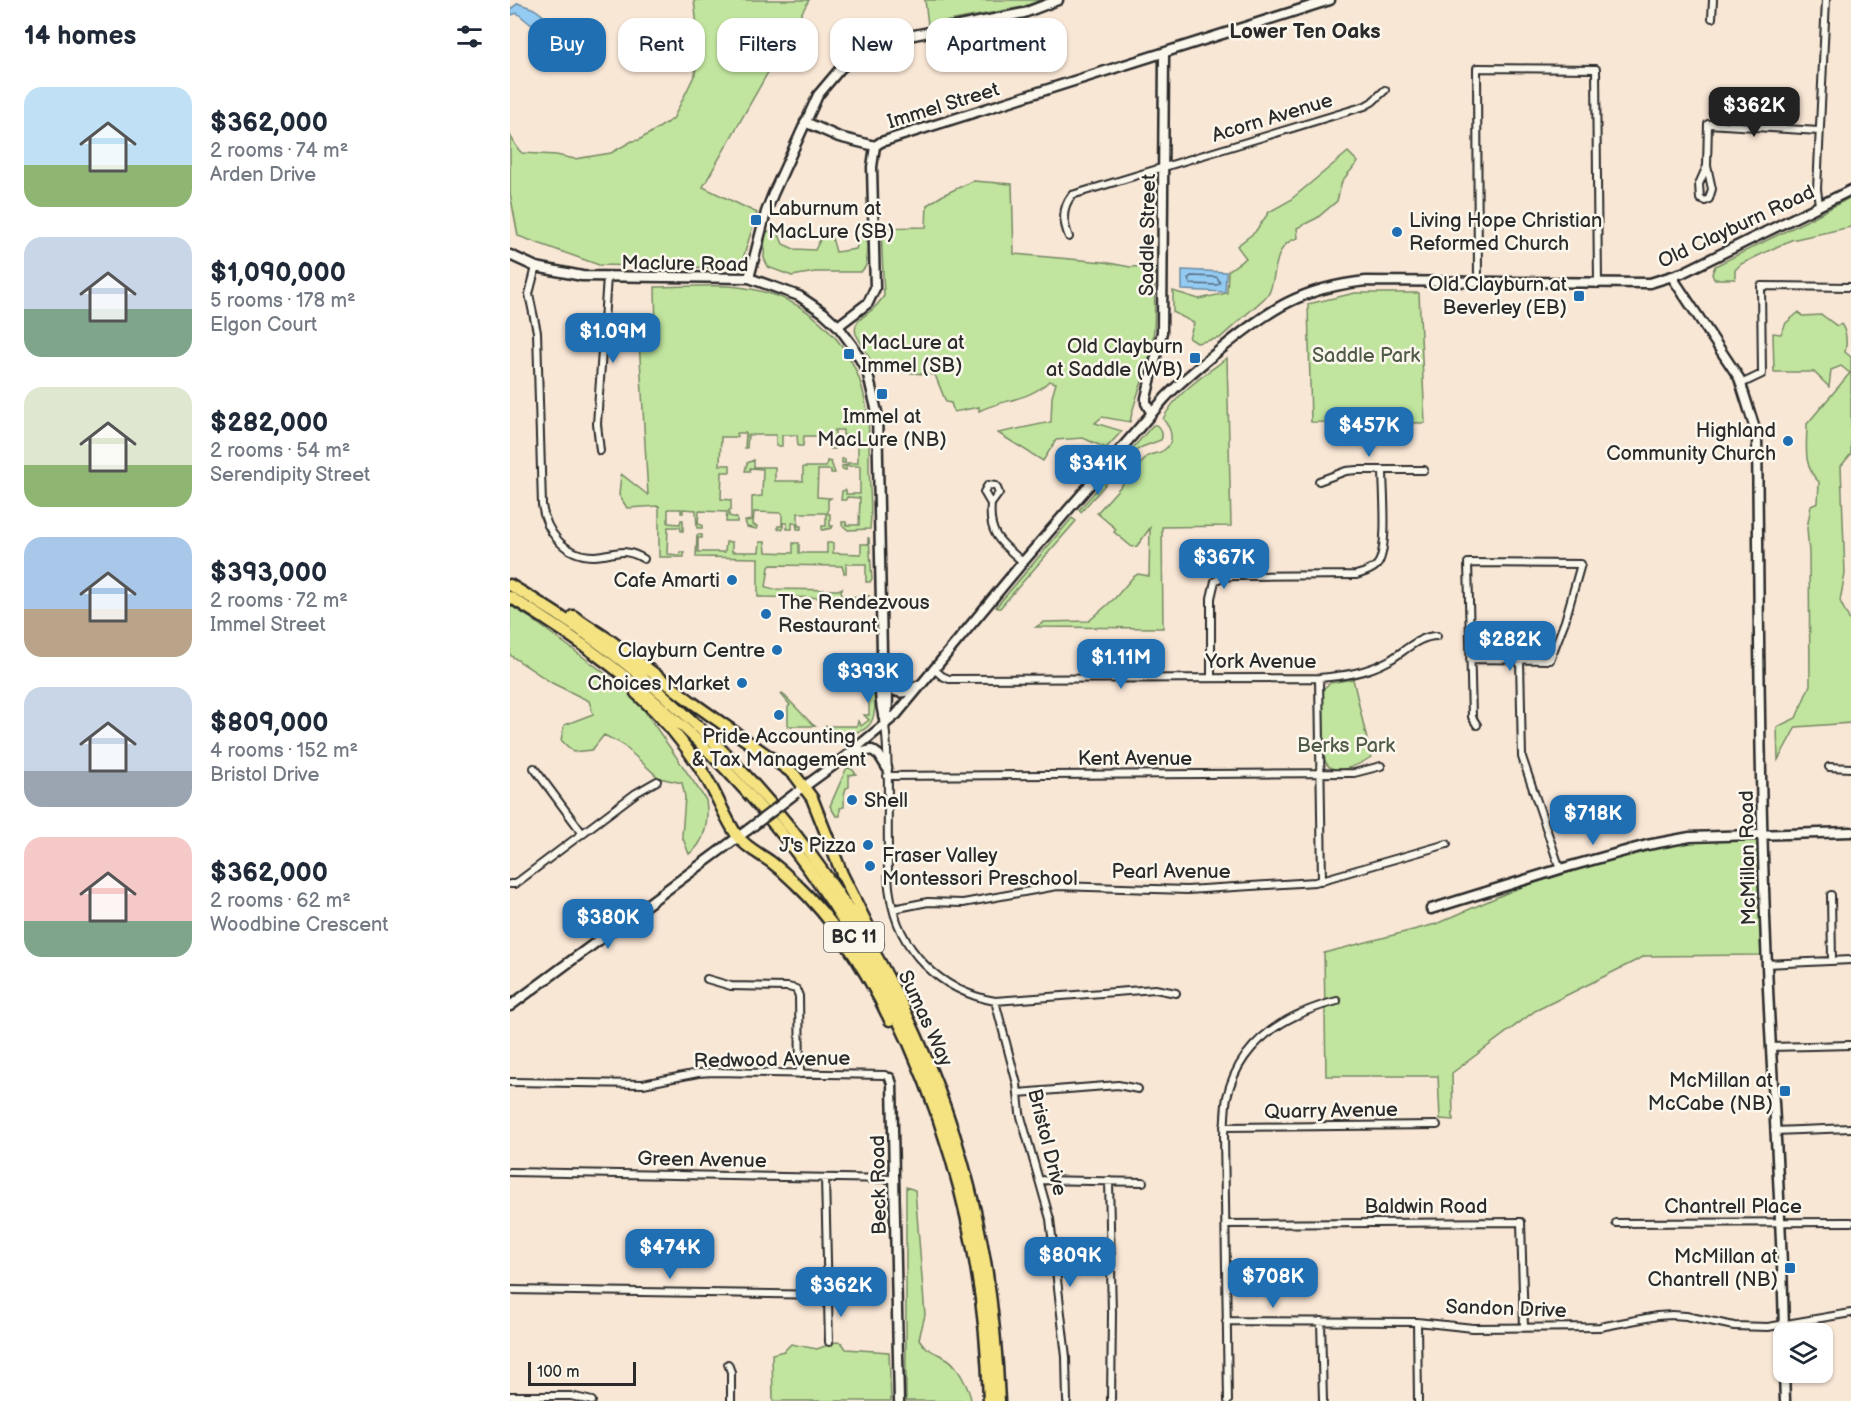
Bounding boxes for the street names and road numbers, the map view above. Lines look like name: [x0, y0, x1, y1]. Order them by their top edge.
street label: Immel Street: [885, 78, 1002, 134]
street label: Acorn Avenue: [1209, 88, 1336, 148]
street label: Saddle Street: [1135, 174, 1161, 296]
street label: Old Clayburn Road: [1654, 180, 1818, 274]
street label: Maclure Road: [621, 251, 749, 277]
street label: York Avenue: [1205, 650, 1317, 674]
street label: Kent Avenue: [1078, 747, 1192, 771]
street label: McMillan Road: [1735, 790, 1761, 926]
street label: Pearl Avenue: [1111, 860, 1231, 884]
road number: BC 11: [824, 922, 884, 952]
street label: Sumas Way: [892, 967, 958, 1070]
street label: Redwood Avenue: [693, 1047, 851, 1073]
street label: Bristol Drive: [1022, 1086, 1072, 1198]
street label: Quarry Avenue: [1264, 1098, 1398, 1124]
street label: Beck Road: [866, 1135, 892, 1235]
street label: Green Avenue: [637, 1147, 767, 1173]
street label: Baldwin Road: [1364, 1195, 1488, 1219]
street label: Chantrell Place: [1664, 1195, 1802, 1219]
street label: Sandon Drive: [1445, 1295, 1567, 1323]

